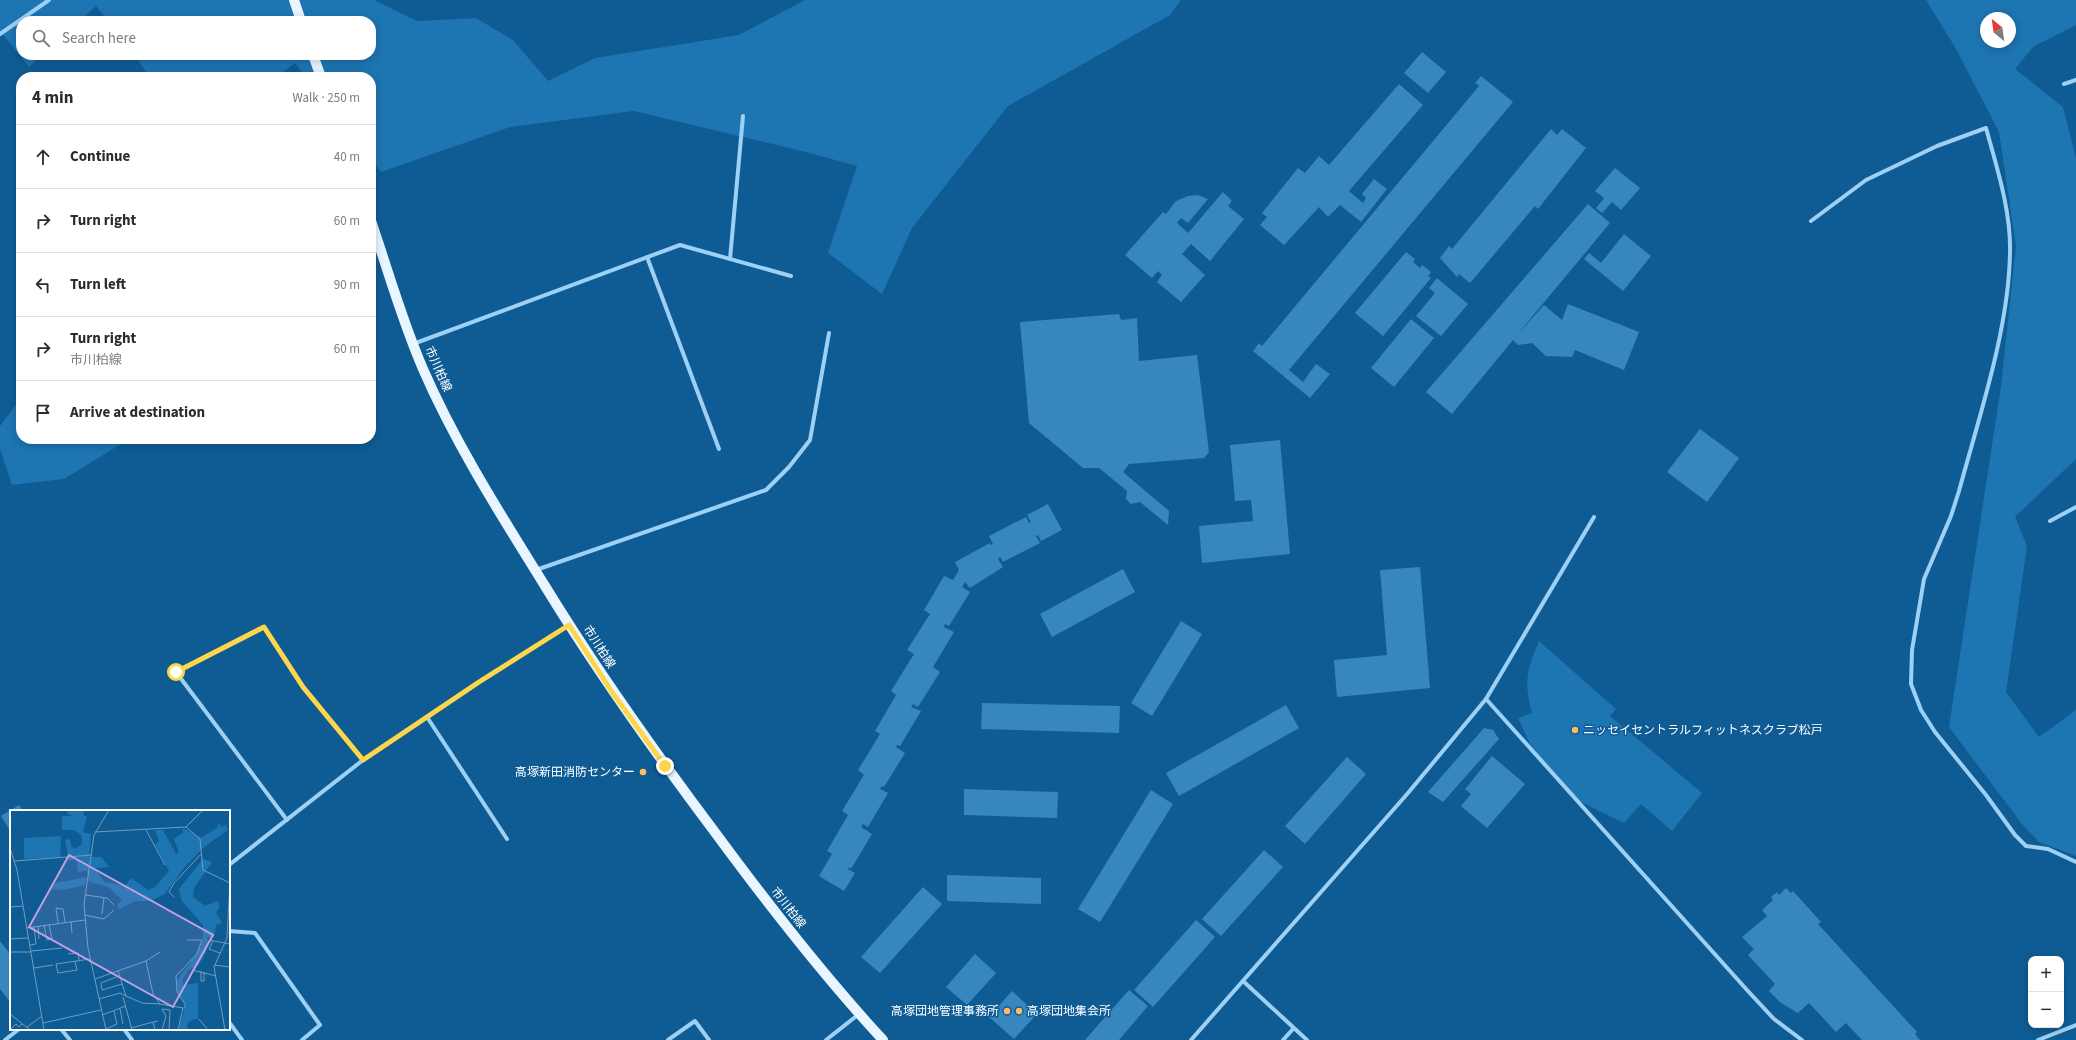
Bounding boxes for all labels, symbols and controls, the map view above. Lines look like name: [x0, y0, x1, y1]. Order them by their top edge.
north arrow: [1980, 12, 2016, 48]
search box: [16, 16, 376, 60]
icon: search: [30, 27, 52, 49]
text: Search here: [62, 28, 136, 49]
text: 4 min: [32, 86, 73, 110]
text: Walk · 250 m: [292, 89, 360, 107]
icon: ahead: [32, 146, 54, 168]
text: Continue: [70, 146, 130, 167]
text: 40 m: [334, 148, 360, 166]
icon: right: [32, 210, 54, 232]
text: Turn right: [70, 210, 136, 231]
text: 60 m: [334, 212, 360, 230]
icon: left: [32, 274, 54, 296]
text: Turn left: [70, 274, 126, 295]
text: 90 m: [334, 276, 360, 294]
text: Turn right: [70, 328, 136, 349]
icon: right: [32, 338, 54, 360]
text: 60 m: [334, 340, 360, 358]
street label: 市川柏線: [420, 344, 456, 394]
text: 市川柏線: [70, 351, 122, 369]
icon: arrive: [32, 402, 54, 424]
text: Arrive at destination: [70, 402, 205, 423]
street label: 市川柏線: [579, 622, 619, 672]
route start: [167, 663, 185, 681]
place label: ニッセイセントラルフィットネスクラブ松戸: [1583, 722, 1823, 739]
marker: ニッセイセントラルフィットネスクラブ松戸: [1570, 725, 1580, 735]
route end: [656, 757, 674, 775]
place label: 高塚新田消防センター: [515, 764, 635, 781]
marker: 高塚新田消防センター: [638, 767, 648, 777]
inset map: [10, 810, 230, 1030]
street label: 市川柏線: [767, 884, 809, 932]
map controls: [2028, 956, 2064, 1028]
button: +: [2028, 956, 2064, 992]
button: −: [2028, 992, 2064, 1028]
place label: 高塚団地管理事務所: [891, 1003, 999, 1020]
place label: 高塚団地集会所: [1027, 1003, 1111, 1020]
marker: 高塚団地管理事務所: [1002, 1006, 1012, 1016]
marker: 高塚団地集会所: [1014, 1006, 1024, 1016]

